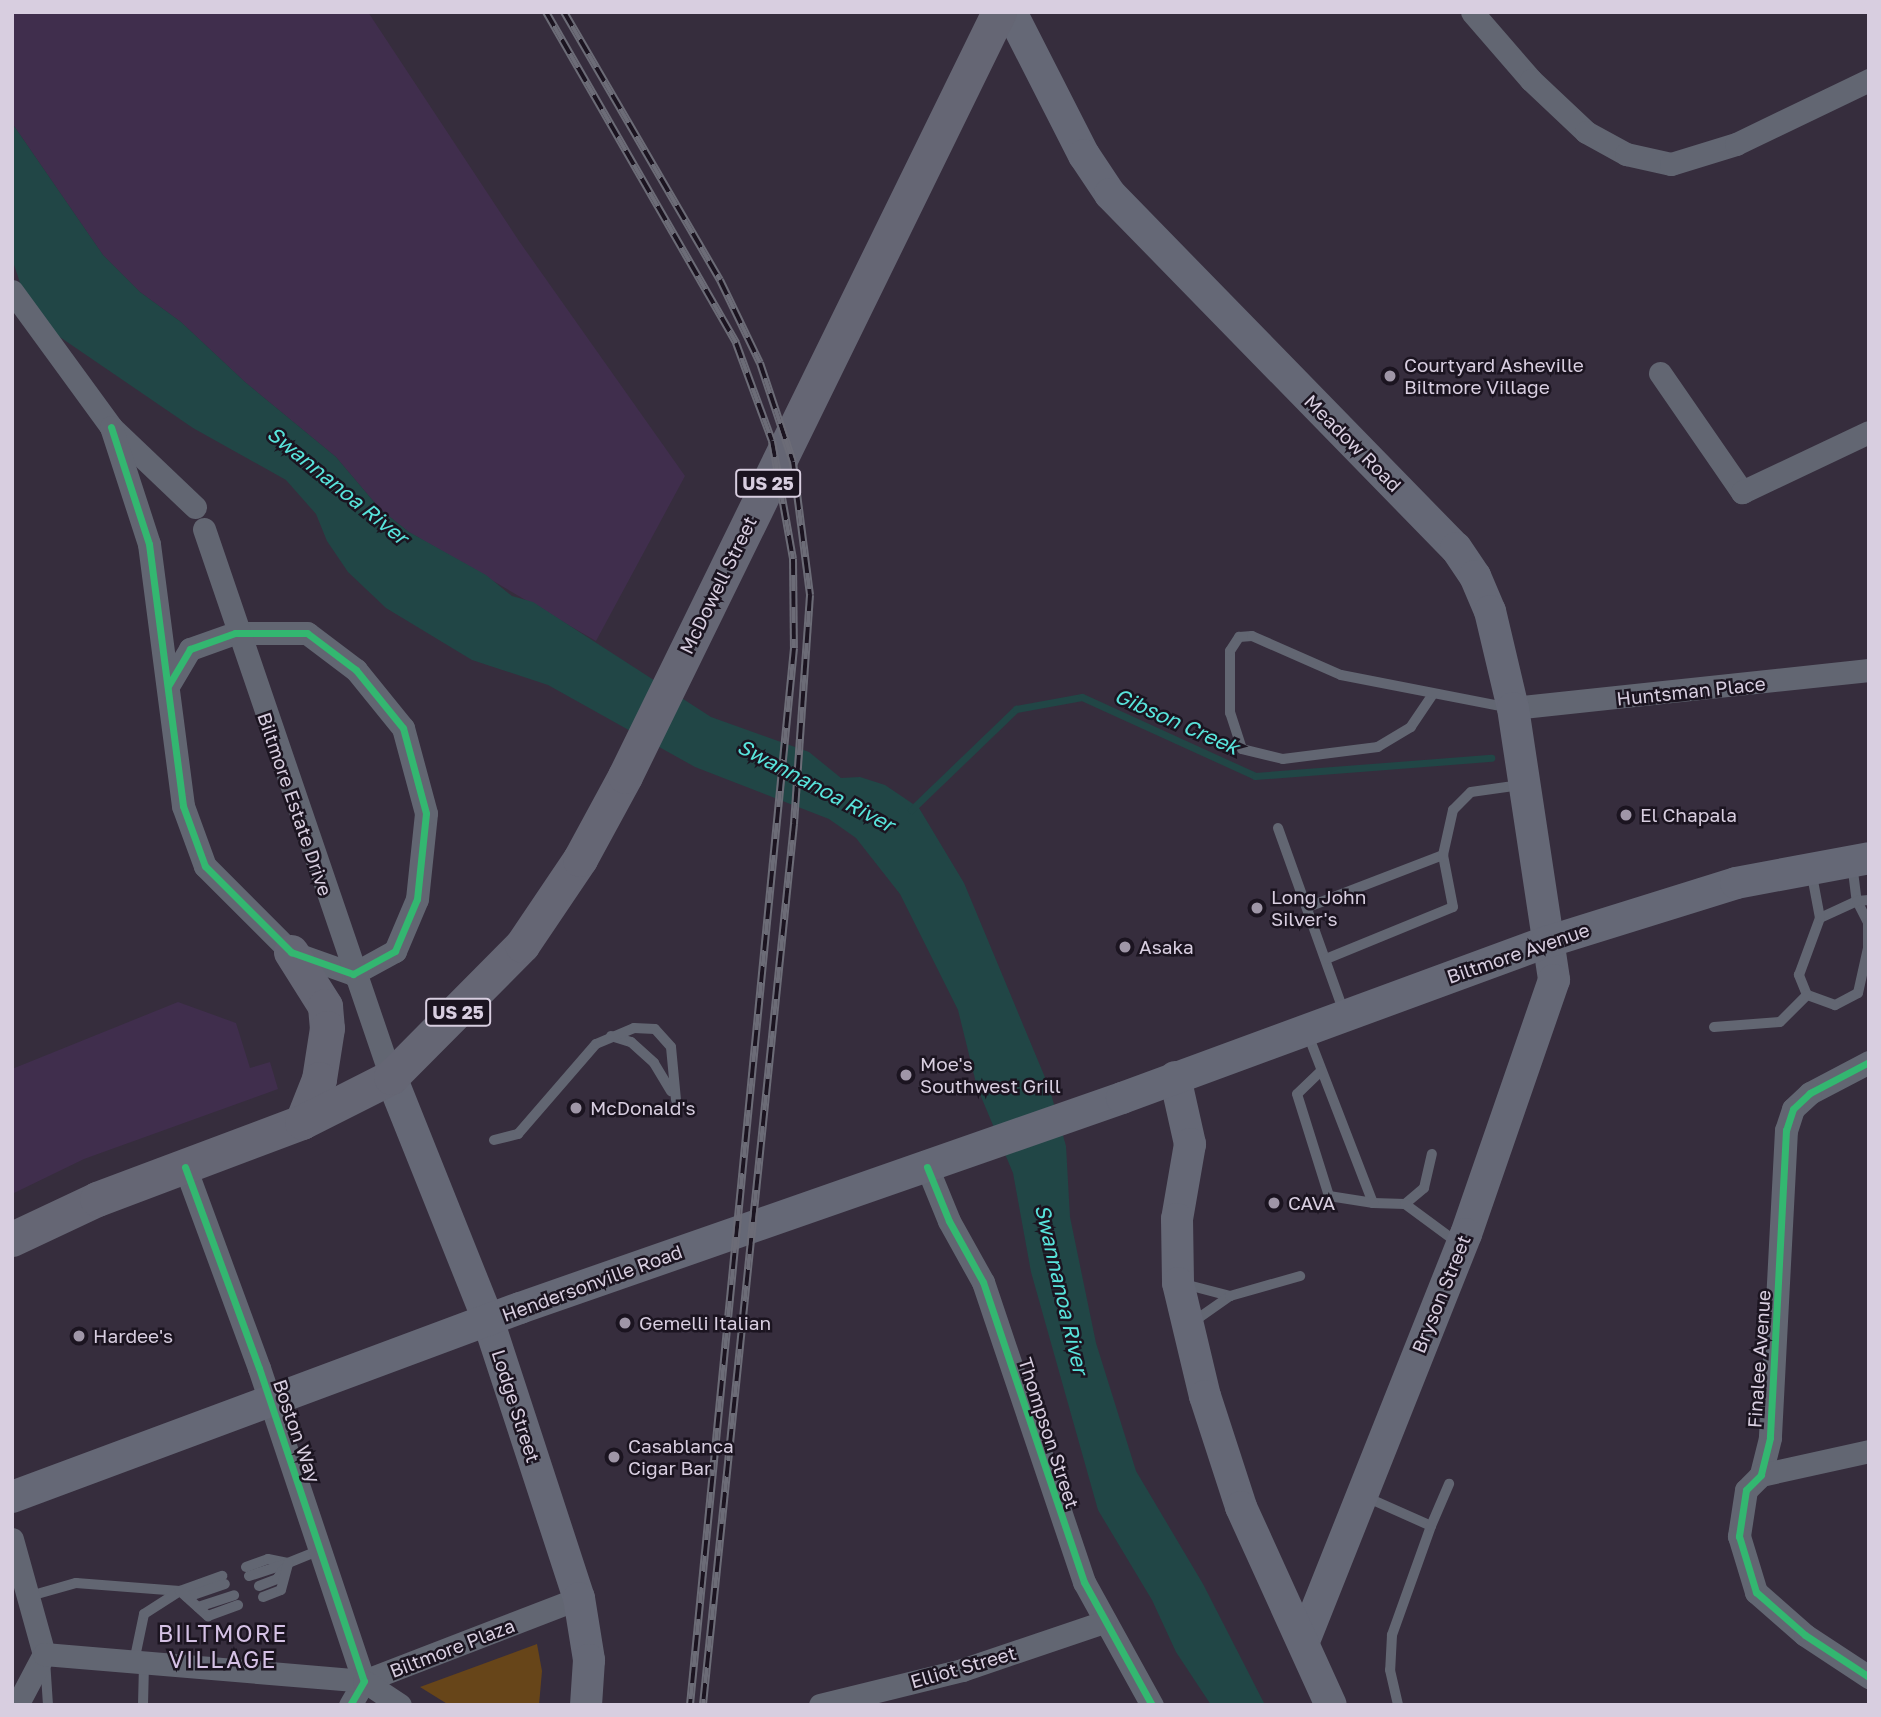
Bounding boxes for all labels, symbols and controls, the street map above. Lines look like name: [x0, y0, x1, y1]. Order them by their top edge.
place label: Courtyard Asheville Biltmore Village: [1404, 354, 1584, 398]
marker: Courtyard Asheville Biltmore Village: [1382, 368, 1398, 384]
street label: Meadow Road: [1300, 390, 1406, 496]
water label: Swannanoa River: [263, 421, 413, 549]
road number: US 25: [735, 468, 801, 498]
street label: McDowell Street: [675, 512, 761, 658]
street label: Huntsman Place: [1615, 672, 1767, 710]
water label: Gibson Creek: [1111, 682, 1243, 760]
street label: Biltmore Estate Drive: [253, 709, 337, 899]
water label: Swannanoa River: [733, 733, 899, 837]
place label: El Chapala: [1640, 804, 1737, 826]
marker: El Chapala: [1618, 807, 1634, 823]
place label: Long John Silver's: [1271, 886, 1366, 930]
marker: Long John Silver's: [1249, 900, 1265, 916]
street label: Biltmore Avenue: [1444, 918, 1592, 988]
place label: Asaka: [1139, 936, 1194, 958]
marker: Asaka: [1117, 939, 1133, 955]
road number: US 25: [425, 998, 491, 1027]
place label: Moe's Southwest Grill: [920, 1053, 1061, 1097]
marker: Moe's Southwest Grill: [898, 1067, 914, 1083]
place label: McDonald's: [590, 1097, 696, 1119]
marker: McDonald's: [568, 1100, 584, 1116]
place label: CAVA: [1288, 1192, 1335, 1214]
marker: CAVA: [1266, 1195, 1282, 1211]
water label: Swannanoa River: [1030, 1202, 1094, 1376]
street label: Bryson Street: [1407, 1232, 1475, 1356]
street label: Hendersonville Road: [499, 1240, 685, 1326]
street label: Finalee Avenue: [1743, 1289, 1775, 1429]
place label: Gemelli Italian: [639, 1312, 771, 1334]
marker: Gemelli Italian: [617, 1315, 633, 1331]
place label: Hardee's: [93, 1325, 173, 1347]
marker: Hardee's: [71, 1328, 87, 1344]
street label: Lodge Street: [487, 1347, 545, 1465]
street label: Thompson Street: [1014, 1355, 1084, 1511]
street label: Boston Way: [269, 1376, 325, 1486]
place label: Casablanca Cigar Bar: [628, 1435, 734, 1479]
marker: Casablanca Cigar Bar: [606, 1449, 622, 1465]
street label: Biltmore Plaza: [386, 1614, 518, 1682]
district label: BILTMORE VILLAGE: [159, 1619, 287, 1673]
street label: Elliot Street: [908, 1641, 1018, 1693]

